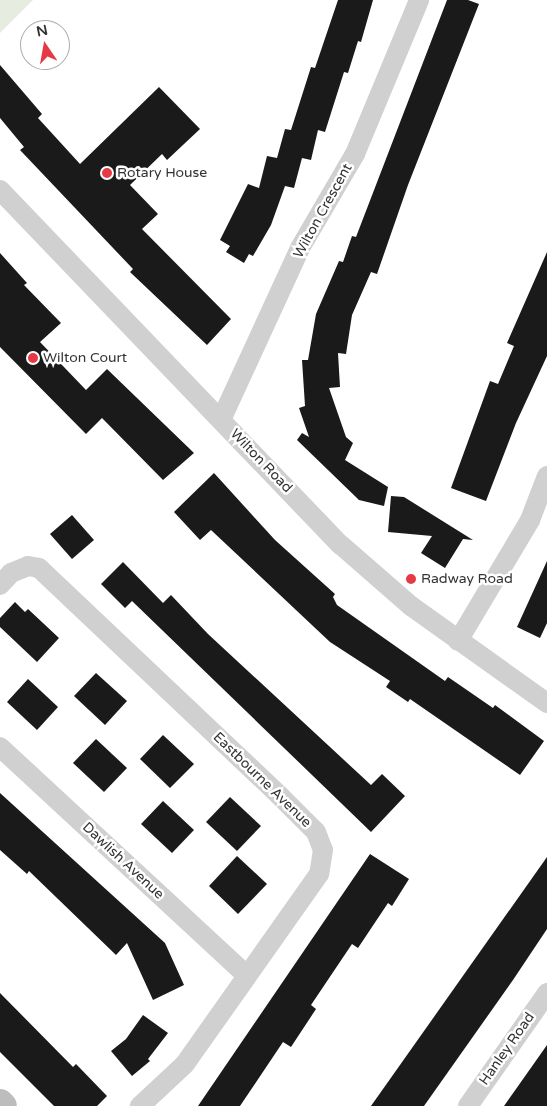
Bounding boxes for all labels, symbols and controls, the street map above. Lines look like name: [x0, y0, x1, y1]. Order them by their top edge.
north arrow: [20, 20, 70, 70]
text: N: [35, 21, 49, 40]
street label: Wilton Crescent: [290, 161, 356, 261]
place label: Rotary House: [117, 165, 207, 181]
marker: Rotary House: [101, 167, 113, 179]
place label: Wilton Court: [43, 350, 127, 366]
marker: Wilton Court: [27, 352, 39, 364]
street label: Wilton Road: [226, 426, 296, 496]
place label: Radway Road: [421, 571, 513, 587]
marker: Radway Road: [405, 573, 417, 585]
street label: Eastbourne Avenue: [209, 729, 315, 831]
street label: Dawlish Avenue: [79, 819, 167, 903]
street label: Hanley Road: [476, 1010, 538, 1088]

